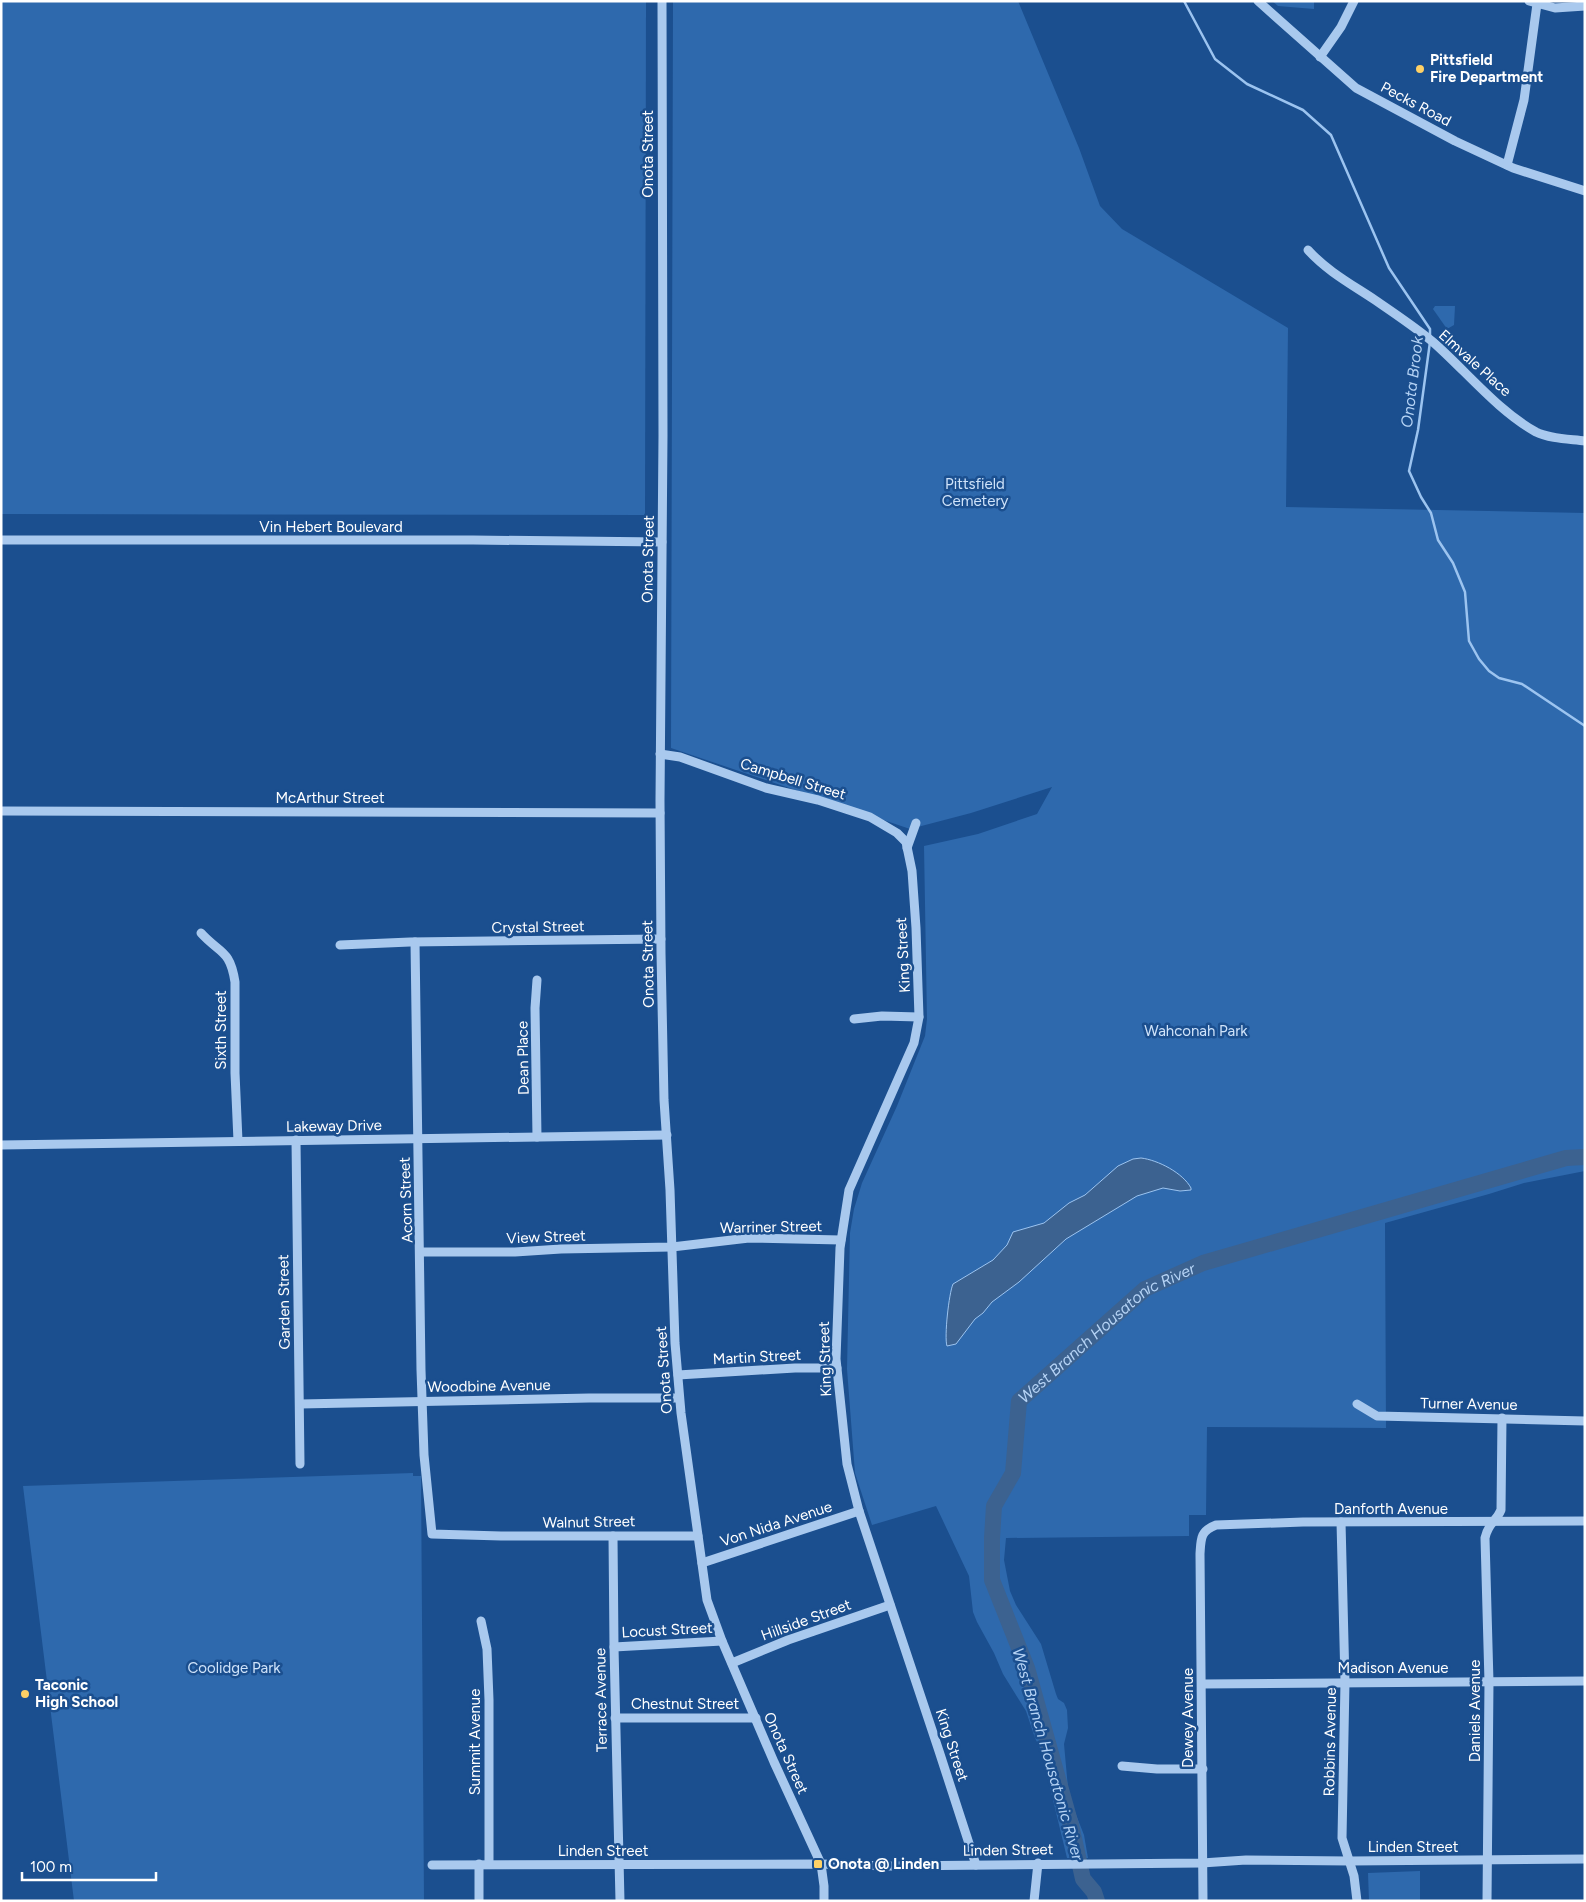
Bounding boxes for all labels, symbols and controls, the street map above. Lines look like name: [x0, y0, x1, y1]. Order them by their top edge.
place label: Pittsfield Fire Department: [1430, 51, 1543, 86]
marker: Pittsfield Fire Department: [1414, 63, 1426, 75]
street label: Pecks Road: [1378, 78, 1454, 130]
street label: Onota Street: [639, 110, 657, 198]
street label: Elmvale Place: [1435, 326, 1515, 400]
water label: Onota Brook: [1397, 334, 1427, 429]
park label: Pittsfield Cemetery: [942, 475, 1008, 510]
street label: Onota Street: [638, 515, 658, 603]
street label: Vin Hebert Boulevard: [259, 518, 403, 536]
street label: Campbell Street: [738, 754, 848, 804]
street label: McArthur Street: [275, 789, 385, 807]
street label: King Street: [892, 916, 914, 993]
street label: Crystal Street: [491, 917, 585, 937]
street label: Onota Street: [638, 920, 658, 1008]
street label: Sixth Street: [212, 990, 230, 1070]
street label: Dean Place: [513, 1021, 533, 1095]
park label: Wahconah Park: [1144, 1022, 1248, 1040]
street label: Lakeway Drive: [286, 1116, 382, 1136]
street label: Acorn Street: [395, 1156, 416, 1243]
street label: Warriner Street: [720, 1217, 823, 1237]
street label: View Street: [506, 1227, 586, 1247]
street label: Garden Street: [274, 1254, 294, 1350]
water label: West Branch Housatonic River: [1014, 1258, 1198, 1407]
street label: King Street: [815, 1321, 835, 1397]
street label: Onota Street: [652, 1325, 676, 1414]
street label: Martin Street: [712, 1346, 802, 1368]
street label: Woodbine Avenue: [427, 1376, 551, 1396]
street label: Turner Avenue: [1420, 1394, 1518, 1414]
street label: Von Nida Avenue: [718, 1497, 834, 1551]
street label: Danforth Avenue: [1334, 1500, 1448, 1518]
street label: Walnut Street: [542, 1512, 636, 1532]
street label: Hillside Street: [759, 1595, 854, 1645]
street label: Locust Street: [621, 1619, 713, 1641]
water label: West Branch Housatonic River: [1009, 1646, 1088, 1863]
street label: Terrace Avenue: [591, 1648, 611, 1752]
park label: Coolidge Park: [187, 1659, 281, 1677]
street label: Madison Avenue: [1337, 1659, 1449, 1677]
street label: Daniels Avenue: [1466, 1660, 1484, 1762]
street label: Dewey Avenue: [1179, 1668, 1197, 1768]
place label: Taconic High School: [35, 1676, 118, 1711]
street label: Robbins Avenue: [1320, 1687, 1340, 1797]
marker: Taconic High School: [19, 1688, 31, 1700]
street label: Summit Avenue: [466, 1689, 484, 1795]
street label: Chestnut Street: [631, 1695, 739, 1713]
street label: King Street: [932, 1706, 972, 1784]
street label: Onota Street: [760, 1709, 812, 1797]
street label: Linden Street: [1368, 1838, 1459, 1856]
street label: Linden Street: [962, 1840, 1054, 1860]
street label: Linden Street: [558, 1842, 649, 1860]
scale bar: [22, 1850, 156, 1882]
place label: Onota @ Linden: [828, 1855, 939, 1873]
text: 100 m: [30, 1858, 72, 1876]
marker: Onota @ Linden: [812, 1858, 824, 1870]

